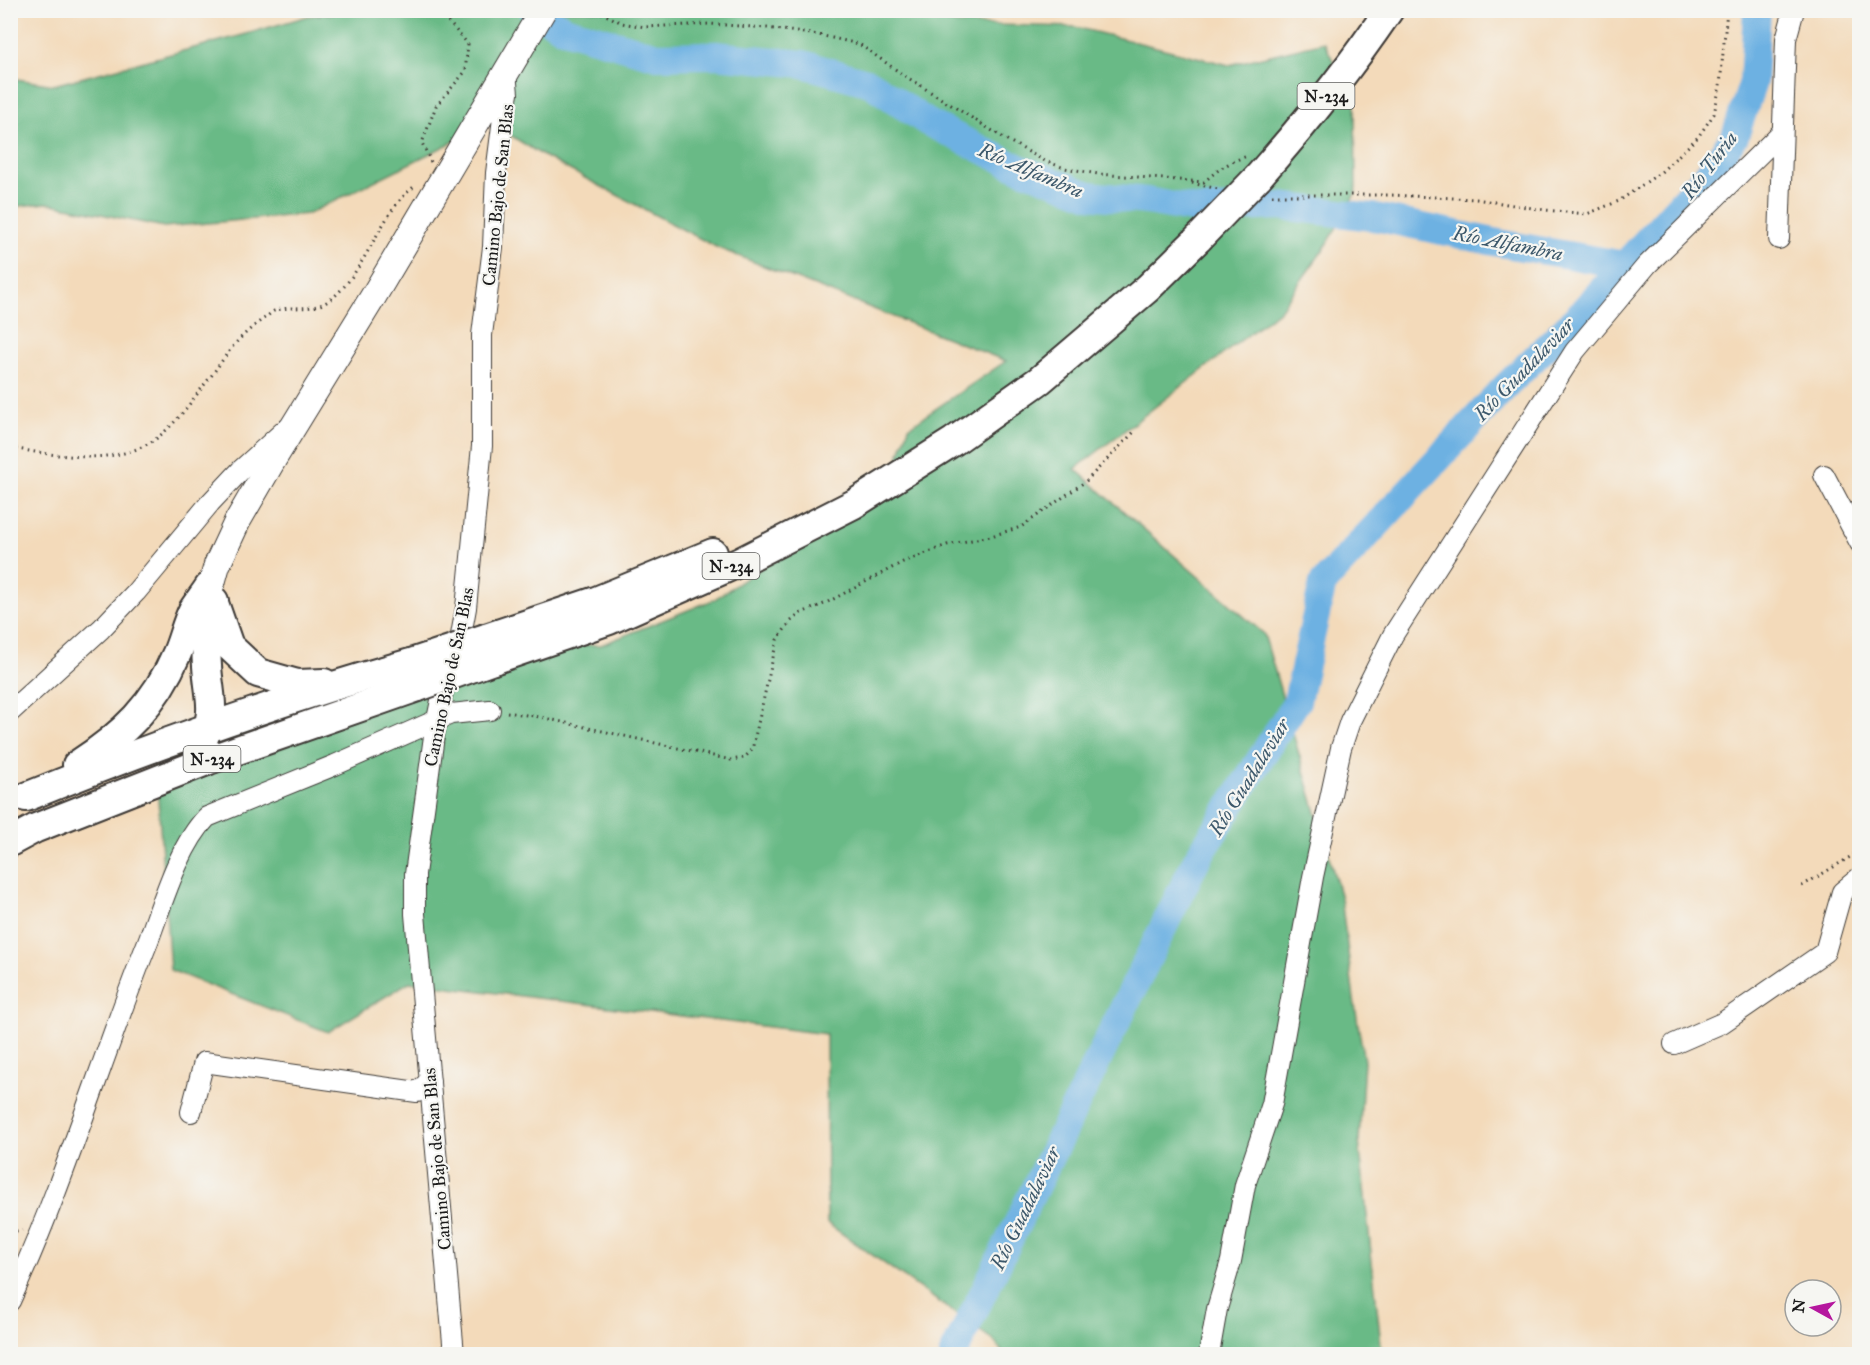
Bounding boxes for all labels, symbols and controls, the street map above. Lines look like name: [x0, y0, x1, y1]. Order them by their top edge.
road number: N-234: [1298, 83, 1354, 109]
street label: Camino Bajo de San Blas: [478, 103, 518, 287]
water label: Río Turia: [1675, 126, 1742, 204]
water label: Río Alfambra: [974, 137, 1087, 203]
water label: Río Alfambra: [1450, 220, 1565, 265]
water label: Río Guadalaviar: [1468, 311, 1580, 426]
road number: N-234: [702, 553, 760, 579]
street label: Camino Bajo de San Blas: [419, 585, 479, 769]
water label: Río Guadalaviar: [1203, 712, 1296, 841]
road number: N-234: [184, 746, 240, 772]
street label: Camino Bajo de San Blas: [418, 1067, 456, 1251]
water label: Río Guadalaviar: [984, 1141, 1066, 1274]
north arrow: [1783, 1278, 1843, 1338]
text: N: [1788, 1298, 1809, 1314]

